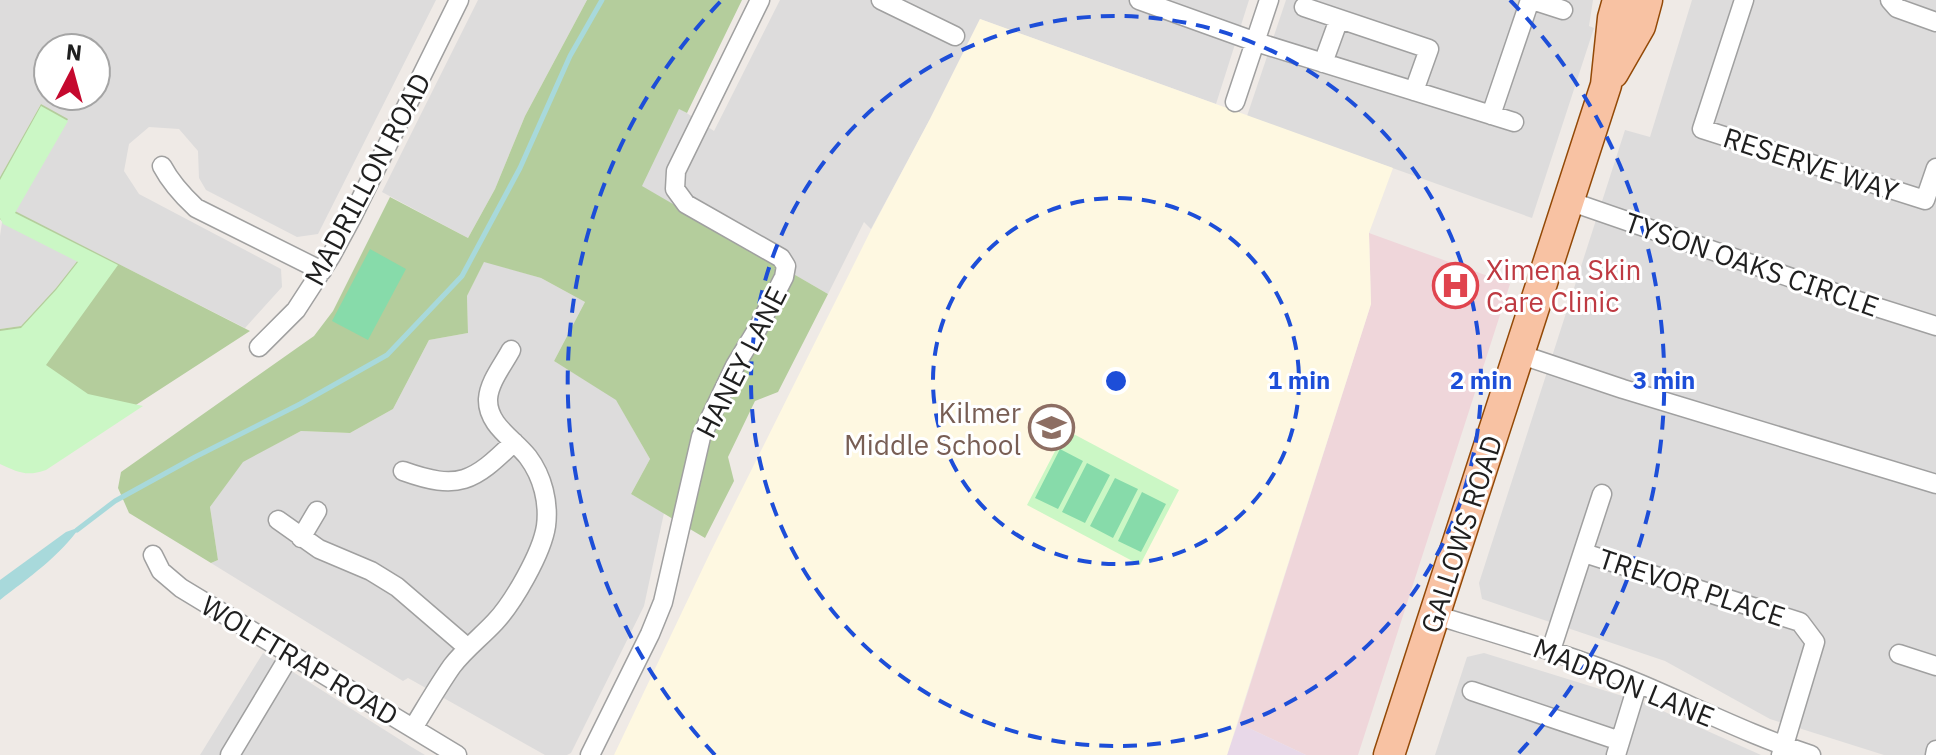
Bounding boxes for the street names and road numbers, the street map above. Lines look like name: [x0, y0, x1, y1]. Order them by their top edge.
street label: MADRILLON ROAD: [295, 66, 439, 292]
street label: RESERVE WAY: [1719, 118, 1904, 210]
street label: TYSON OAKS CIRCLE: [1620, 203, 1884, 325]
street label: HANEY LANE: [687, 280, 795, 444]
street label: GALLOWS ROAD: [1412, 430, 1510, 638]
street label: TREVOR PLACE: [1594, 539, 1790, 635]
street label: WOLFTRAP ROAD: [195, 587, 405, 733]
street label: MADRON LANE: [1528, 629, 1720, 735]

